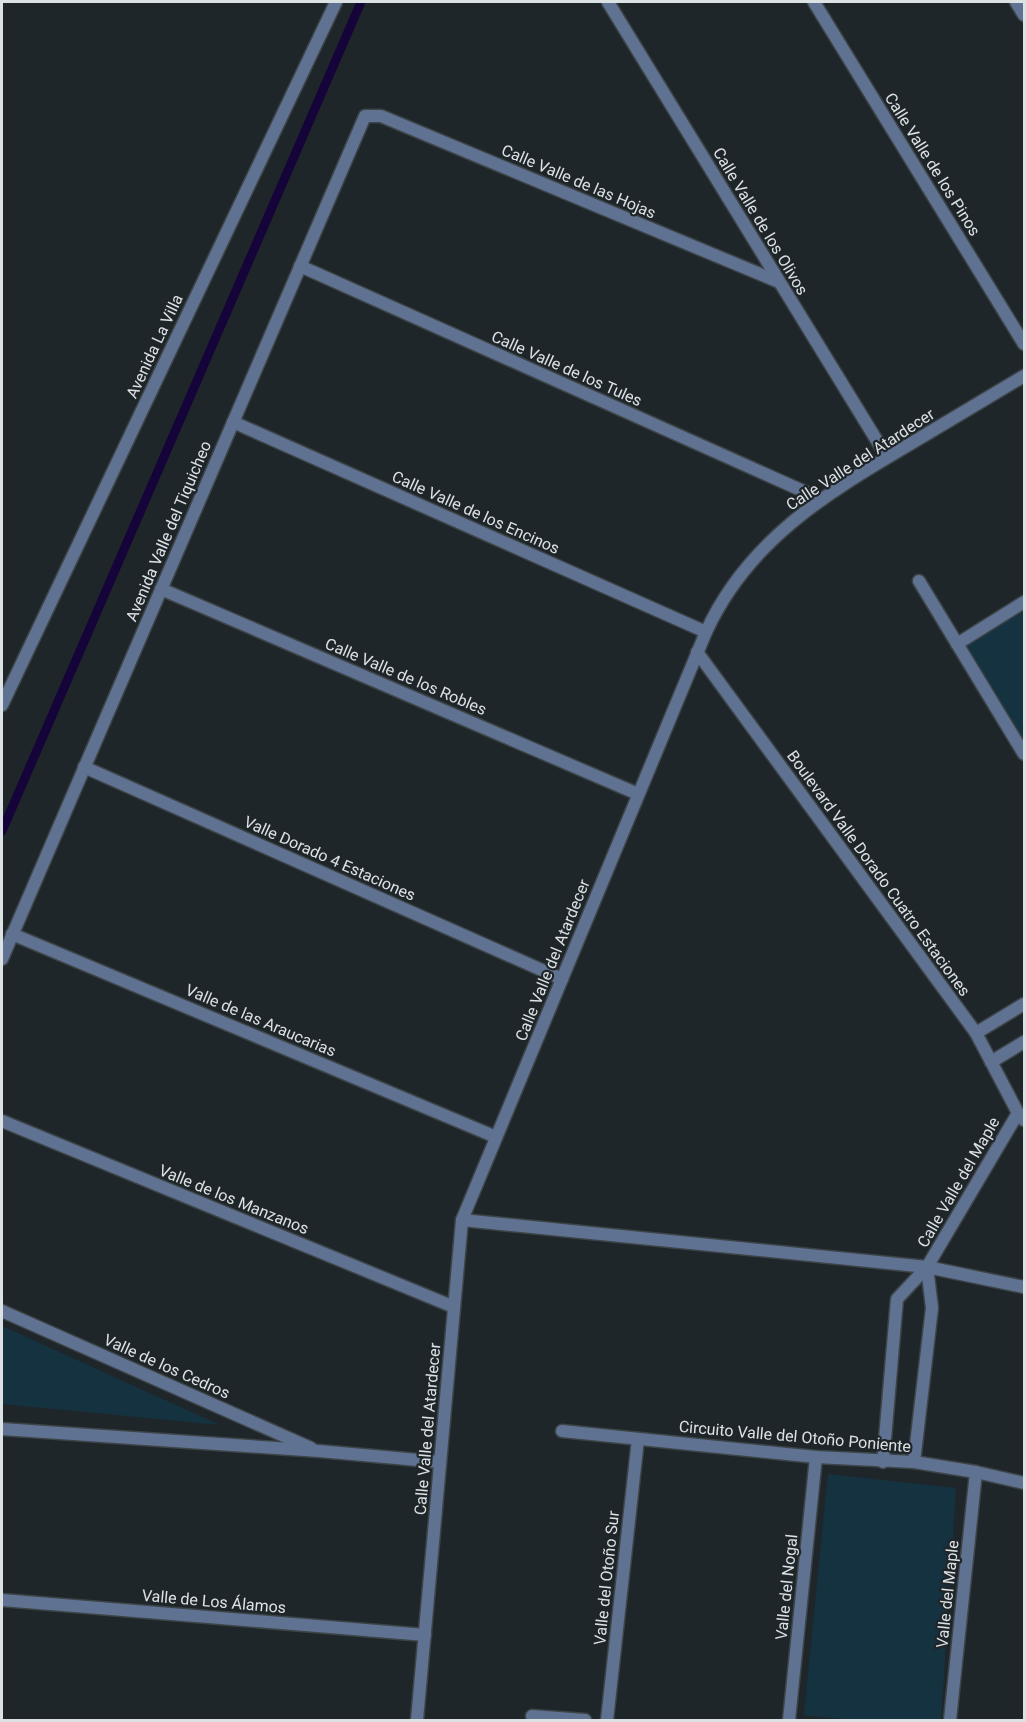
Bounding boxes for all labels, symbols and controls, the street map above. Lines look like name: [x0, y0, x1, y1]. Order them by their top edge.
street label: Calle Valle de los Pinos: [881, 89, 984, 239]
street label: Calle Valle de las Hojas: [499, 140, 659, 223]
street label: Calle Valle de los Olivos: [709, 144, 812, 298]
street label: Avenida La Villa: [122, 291, 187, 401]
street label: Calle Valle de los Tules: [489, 327, 645, 410]
street label: Calle Valle del Atardecer: [783, 404, 938, 514]
street label: Avenida Valle del Tiquicheo: [122, 438, 215, 624]
street label: Calle Valle de los Encinos: [389, 467, 562, 558]
street label: Calle Valle de los Robles: [322, 634, 489, 719]
street label: Boulevard Valle Dorado Cuatro Estaciones: [783, 747, 974, 1000]
street label: Valle Dorado 4 Estaciones: [241, 812, 418, 905]
street label: Calle Valle del Atardecer: [511, 876, 594, 1044]
street label: Valle de las Araucarias: [183, 980, 339, 1061]
street label: Calle Valle del Maple: [913, 1114, 1004, 1251]
street label: Valle de los Manzanos: [156, 1161, 311, 1238]
street label: Valle de los Cedros: [101, 1330, 233, 1403]
street label: Calle Valle del Atardecer: [411, 1342, 445, 1516]
street label: Circuito Valle del Otoño Poniente: [678, 1417, 912, 1456]
street label: Valle del Otoño Sur: [590, 1509, 623, 1646]
street label: Valle del Nogal: [771, 1533, 801, 1641]
street label: Valle del Maple: [932, 1539, 963, 1649]
street label: Valle de Los Álamos: [141, 1586, 287, 1617]

